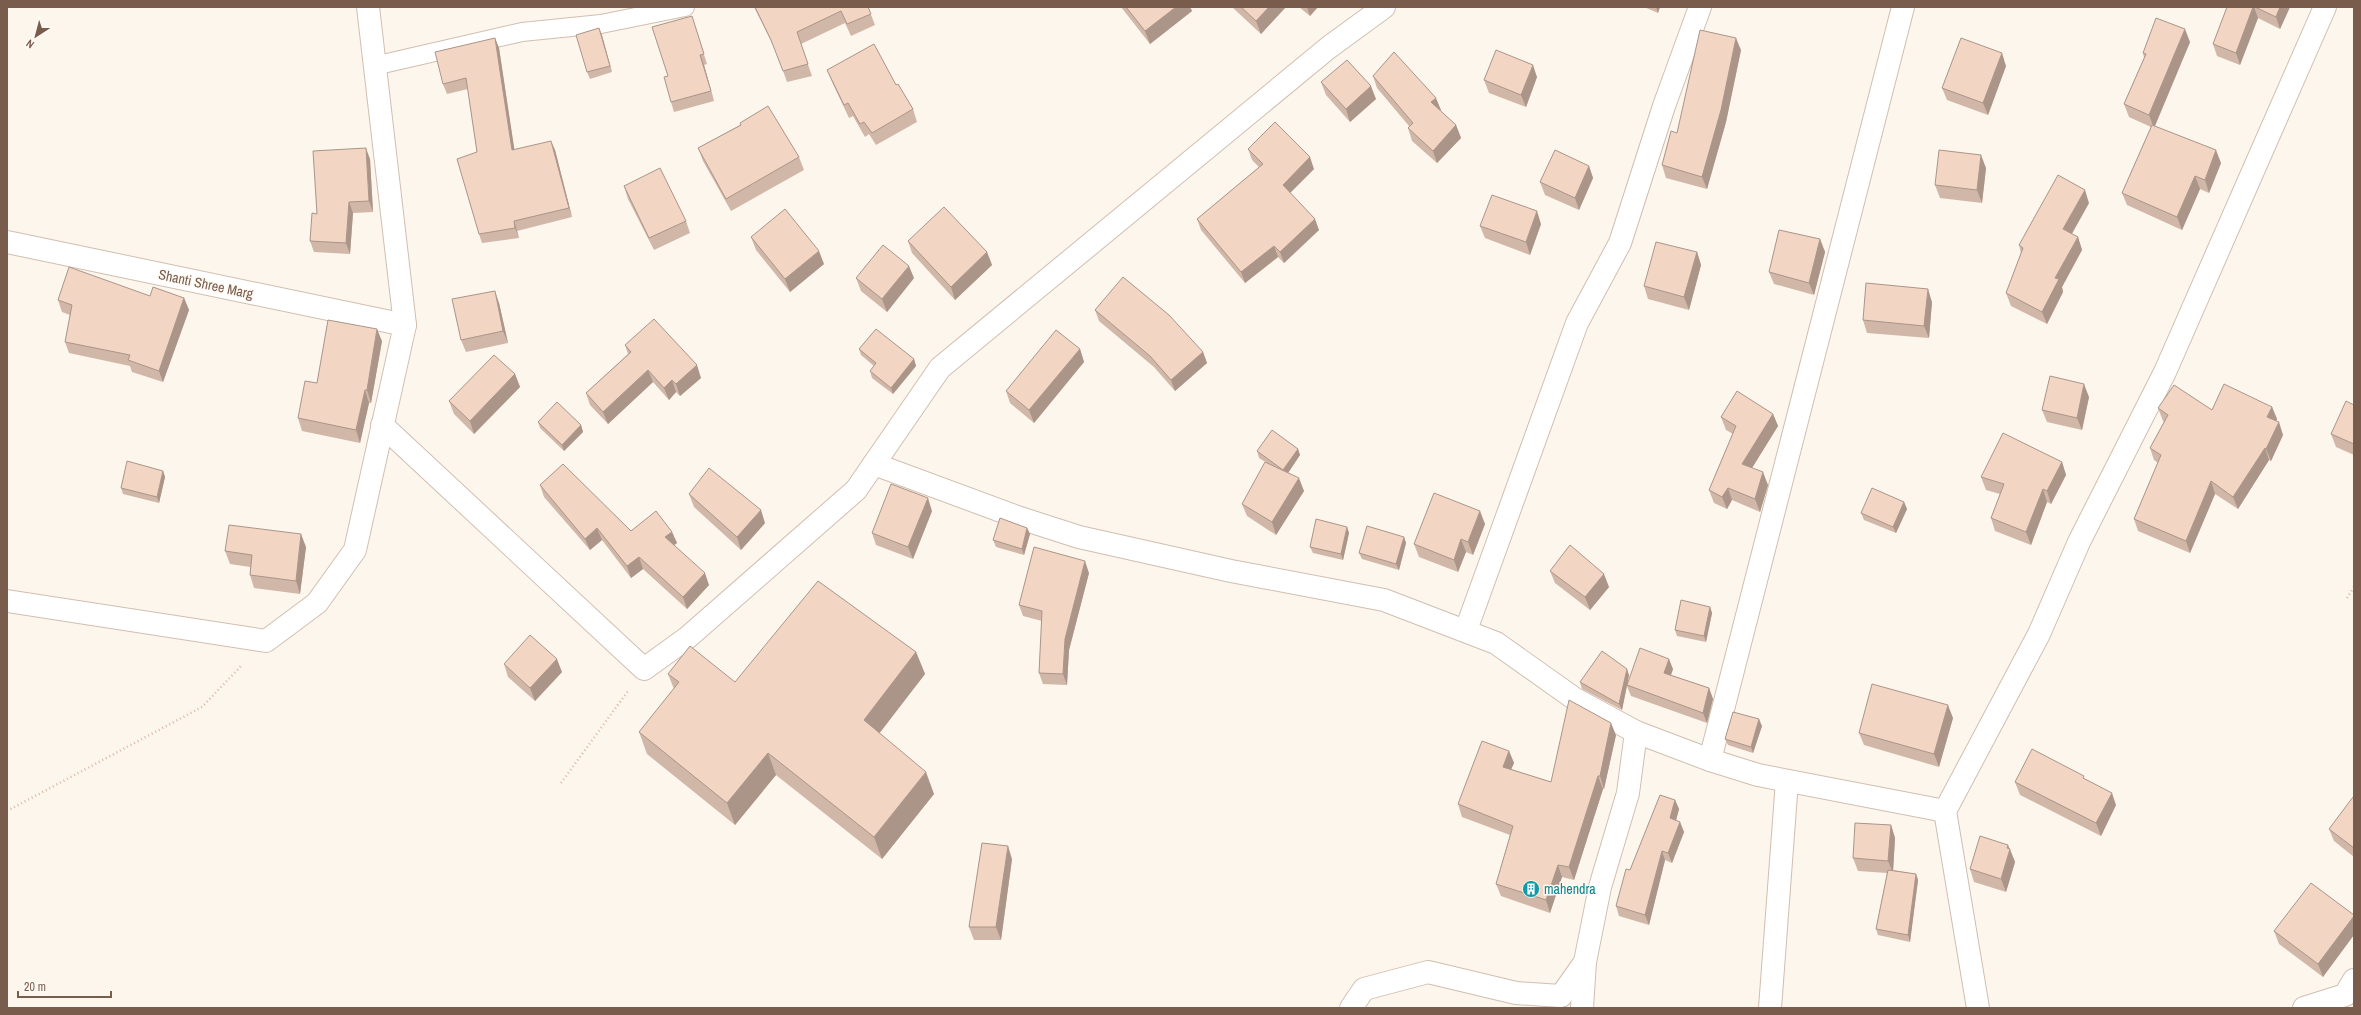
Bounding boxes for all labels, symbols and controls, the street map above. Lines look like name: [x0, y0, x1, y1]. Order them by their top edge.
north arrow: [16, 16, 56, 56]
text: N: [23, 37, 37, 52]
street label: Shanti Shree Marg: [157, 265, 256, 303]
building icon: mahendra: [1521, 879, 1541, 899]
place label: mahendra: [1544, 880, 1596, 898]
scale bar: [18, 973, 111, 999]
text: 20 m: [24, 979, 46, 995]

